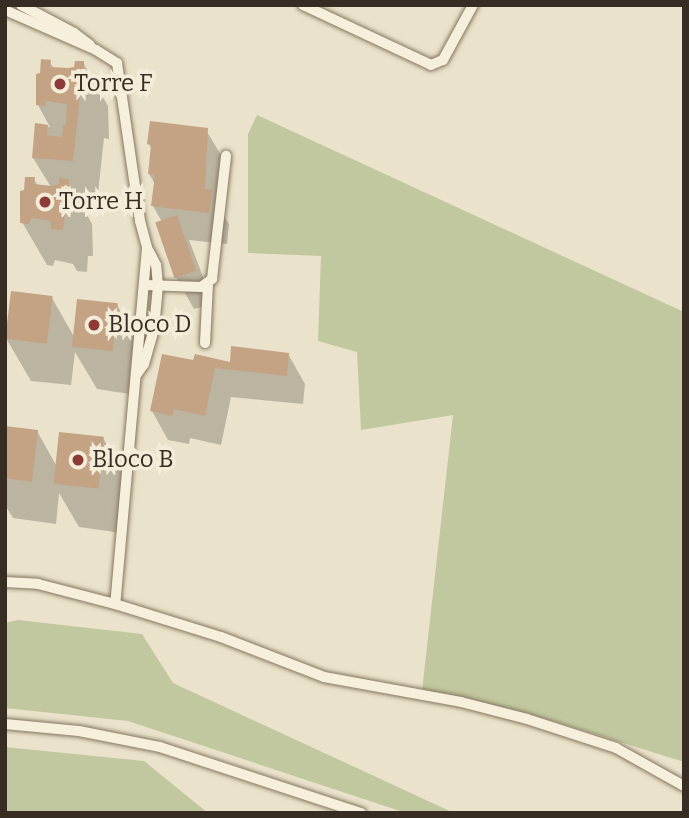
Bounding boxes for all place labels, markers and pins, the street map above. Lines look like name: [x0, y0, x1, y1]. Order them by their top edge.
place label: Torre F: [74, 70, 152, 98]
marker: Torre F: [52, 76, 68, 92]
place label: Torre H: [59, 188, 143, 216]
marker: Torre H: [37, 194, 53, 210]
place label: Bloco D: [108, 311, 192, 339]
marker: Bloco D: [86, 317, 102, 333]
place label: Bloco B: [92, 446, 174, 474]
marker: Bloco B: [70, 452, 86, 468]

